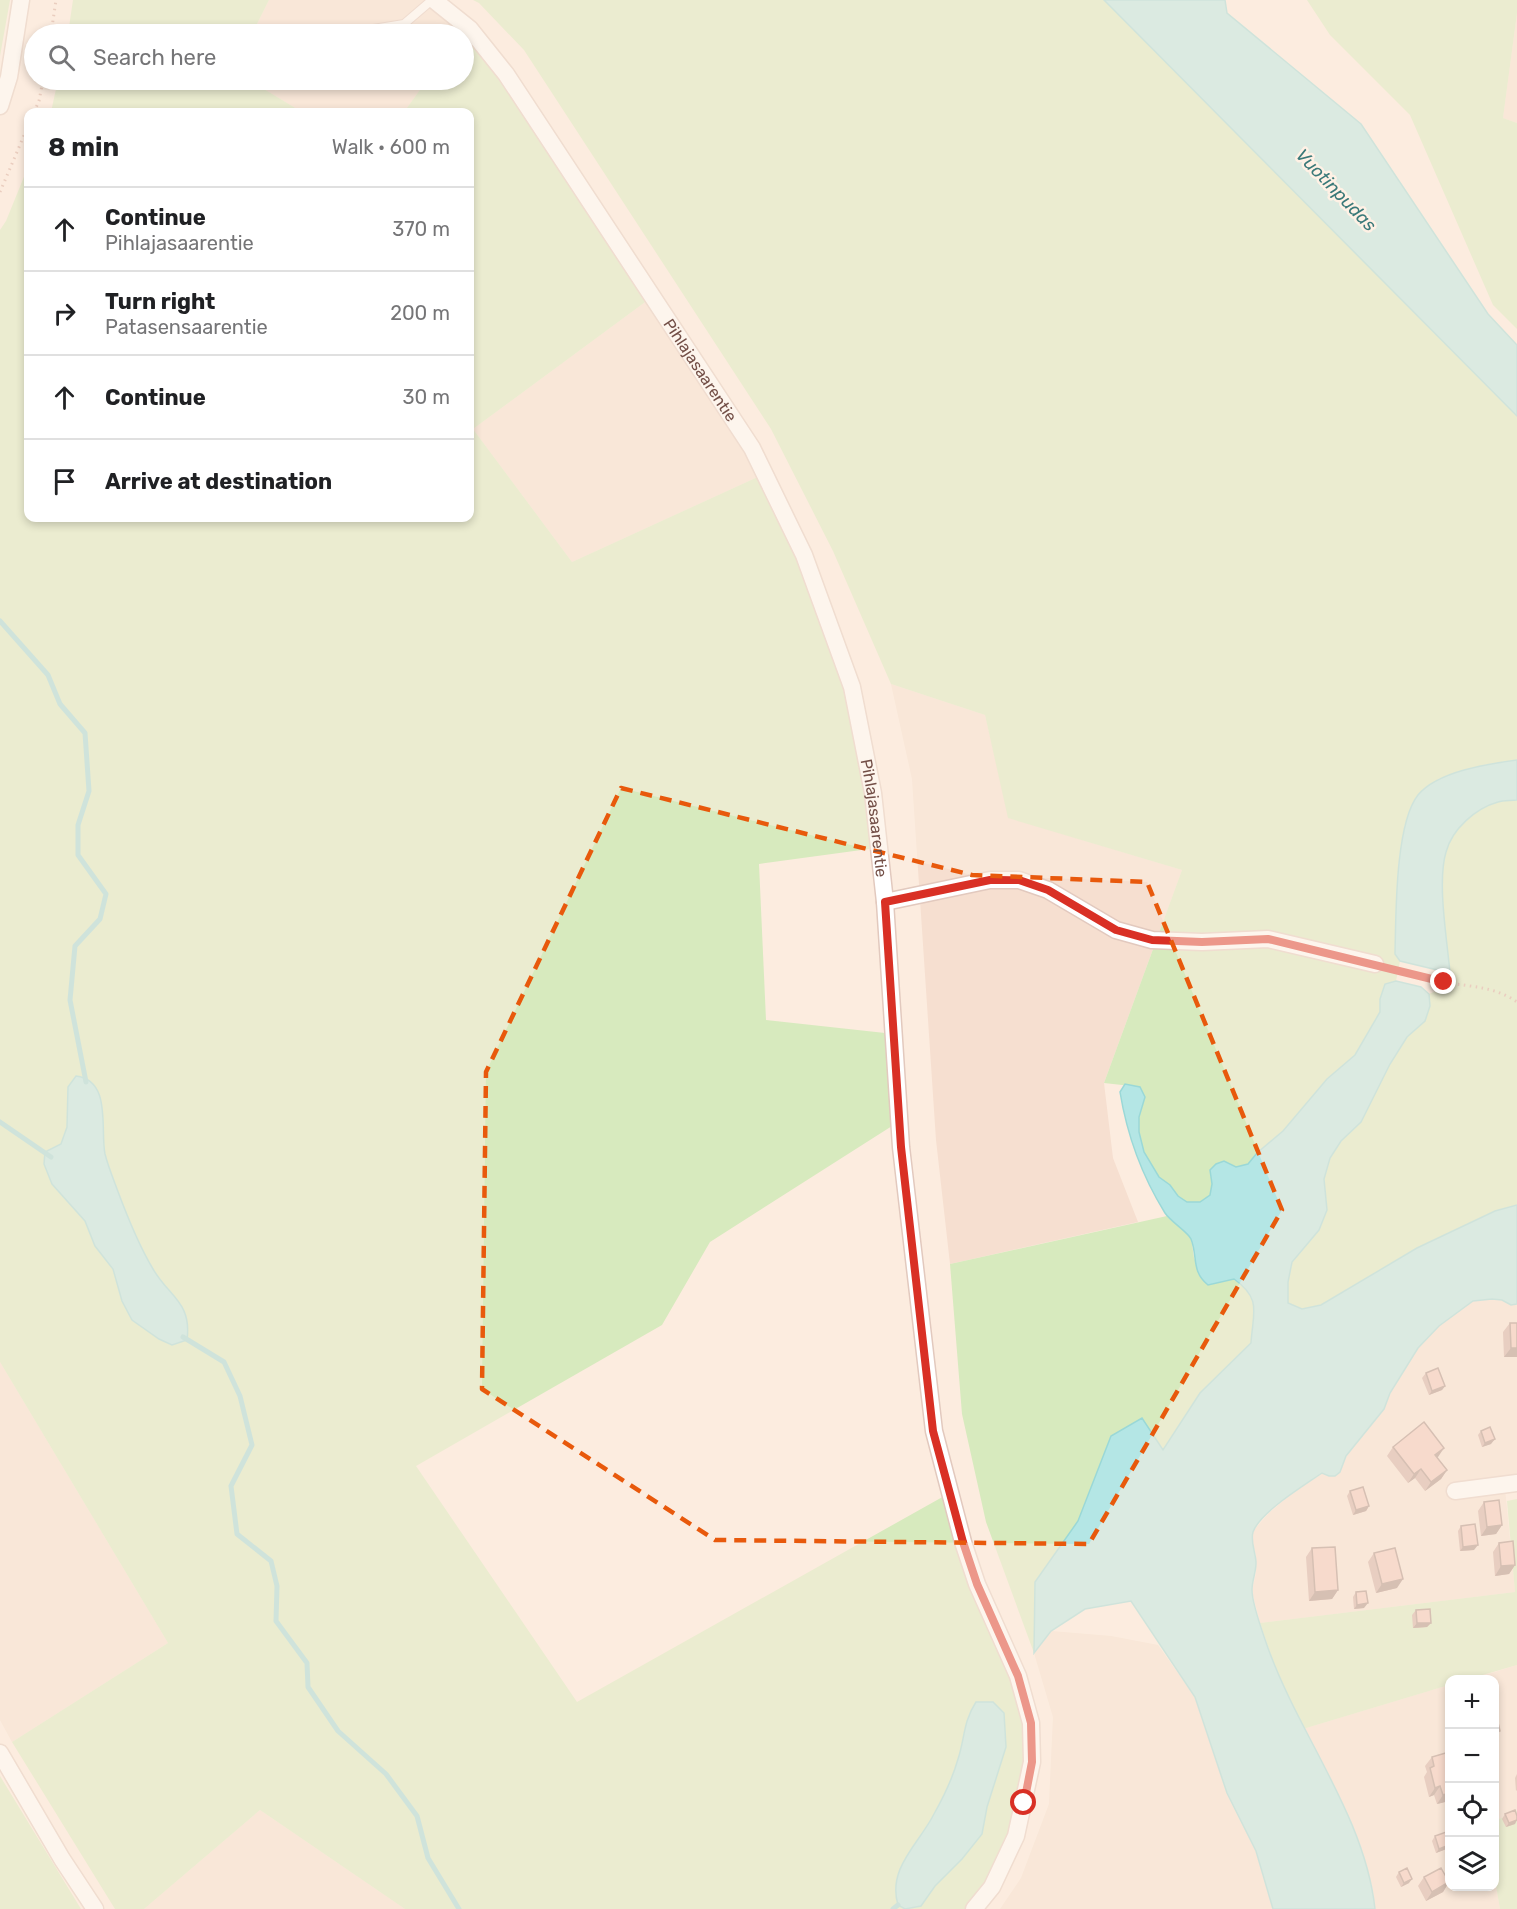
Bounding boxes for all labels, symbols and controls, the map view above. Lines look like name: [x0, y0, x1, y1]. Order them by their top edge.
search box: [24, 24, 474, 90]
icon: search: [45, 41, 78, 74]
text: Search here: [93, 44, 216, 71]
text: 8 min: [48, 132, 119, 163]
text: Walk · 600 m: [332, 135, 450, 159]
water label: Vuotinpudas: [1291, 144, 1381, 236]
text: Continue: [105, 204, 206, 231]
icon: ahead: [48, 213, 81, 246]
text: 370 m: [392, 217, 450, 241]
text: Pihlajasaarentie: [105, 231, 254, 255]
text: Turn right: [105, 288, 215, 315]
icon: right: [48, 297, 81, 330]
text: 200 m: [390, 301, 450, 325]
text: Patasensaarentie: [105, 315, 268, 339]
street label: Pihlajasaarentie: [660, 315, 741, 425]
icon: ahead: [48, 381, 81, 414]
text: Continue: [105, 384, 206, 411]
text: 30 m: [403, 385, 450, 409]
icon: arrive: [48, 465, 81, 498]
text: Arrive at destination: [105, 468, 332, 495]
street label: Pihlajasaarentie: [857, 757, 892, 878]
route end: [1430, 968, 1456, 994]
map controls: [1445, 1675, 1499, 1891]
button: +: [1445, 1675, 1499, 1729]
button: −: [1445, 1729, 1499, 1783]
button: locate: [1445, 1783, 1499, 1837]
route start: [1010, 1789, 1036, 1815]
button: layers: [1445, 1837, 1499, 1891]

